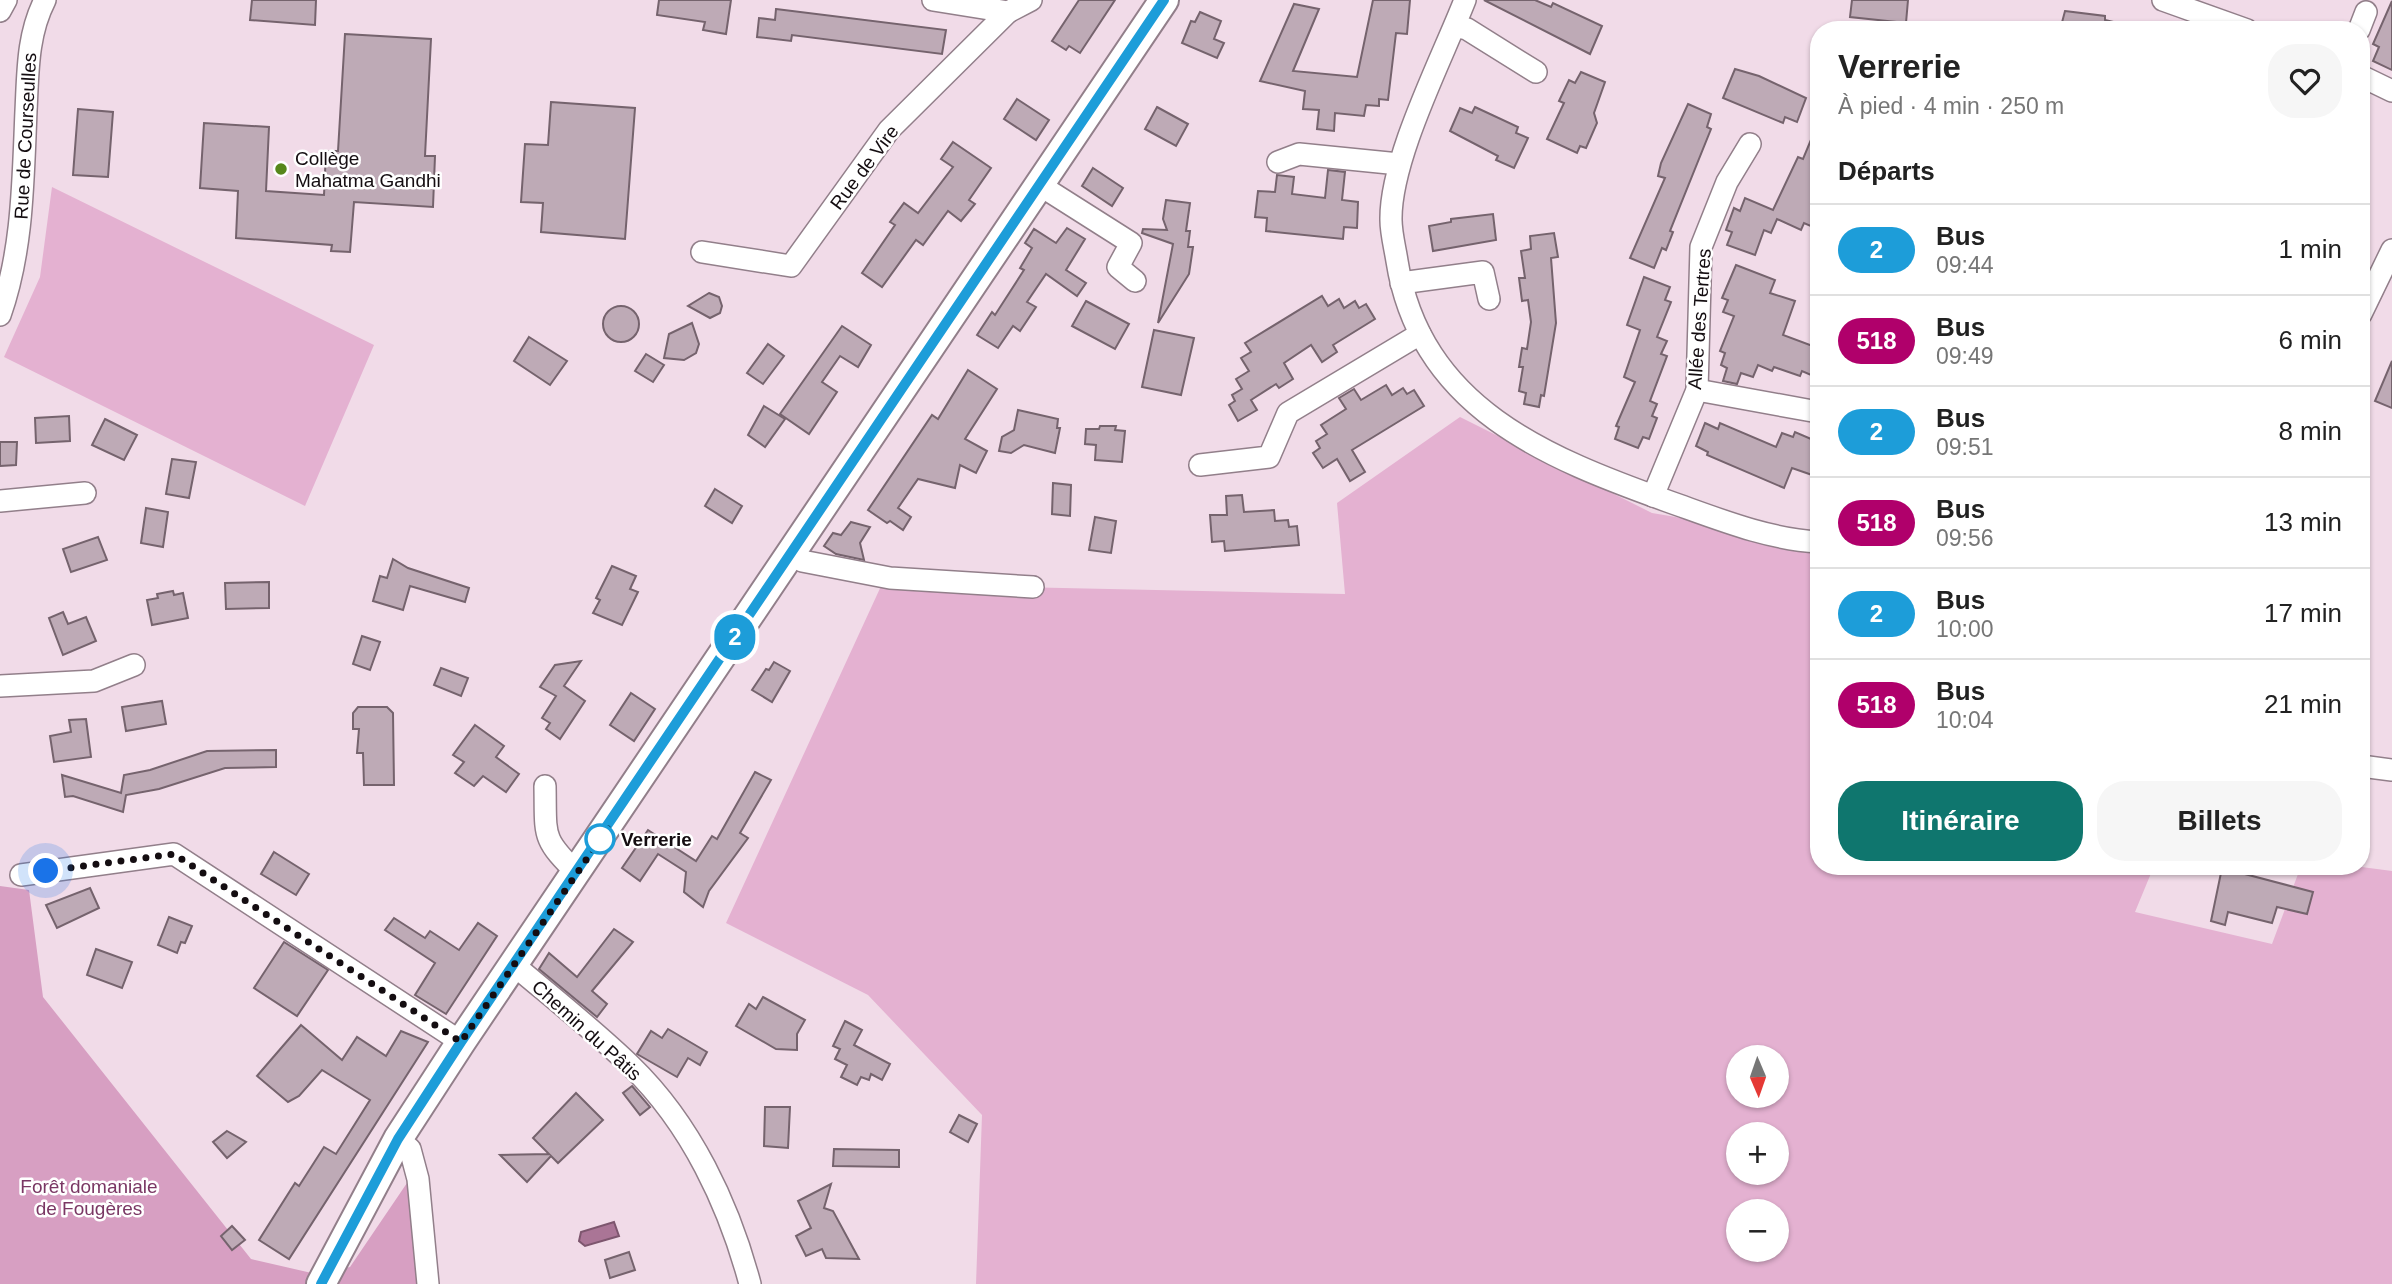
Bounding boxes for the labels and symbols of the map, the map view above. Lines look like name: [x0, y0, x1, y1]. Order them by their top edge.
street label: Rue de Courseulles: [11, 52, 40, 220]
street label: Rue de Vire: [826, 121, 903, 214]
place label: Collège Mahatma Gandhi: [295, 148, 441, 191]
marker: Collège Mahatma Gandhi: [273, 161, 289, 177]
street label: Allée des Tertres: [1684, 248, 1715, 390]
line badge: 2: [712, 614, 758, 660]
marker: Verrerie: [585, 824, 615, 854]
place label: Verrerie: [621, 829, 692, 850]
your location: [28, 853, 63, 888]
street label: Chemin du Pâtis: [528, 976, 645, 1085]
north arrow: [1726, 1045, 1788, 1108]
park label: Forêt domaniale de Fougères: [20, 1176, 158, 1219]

